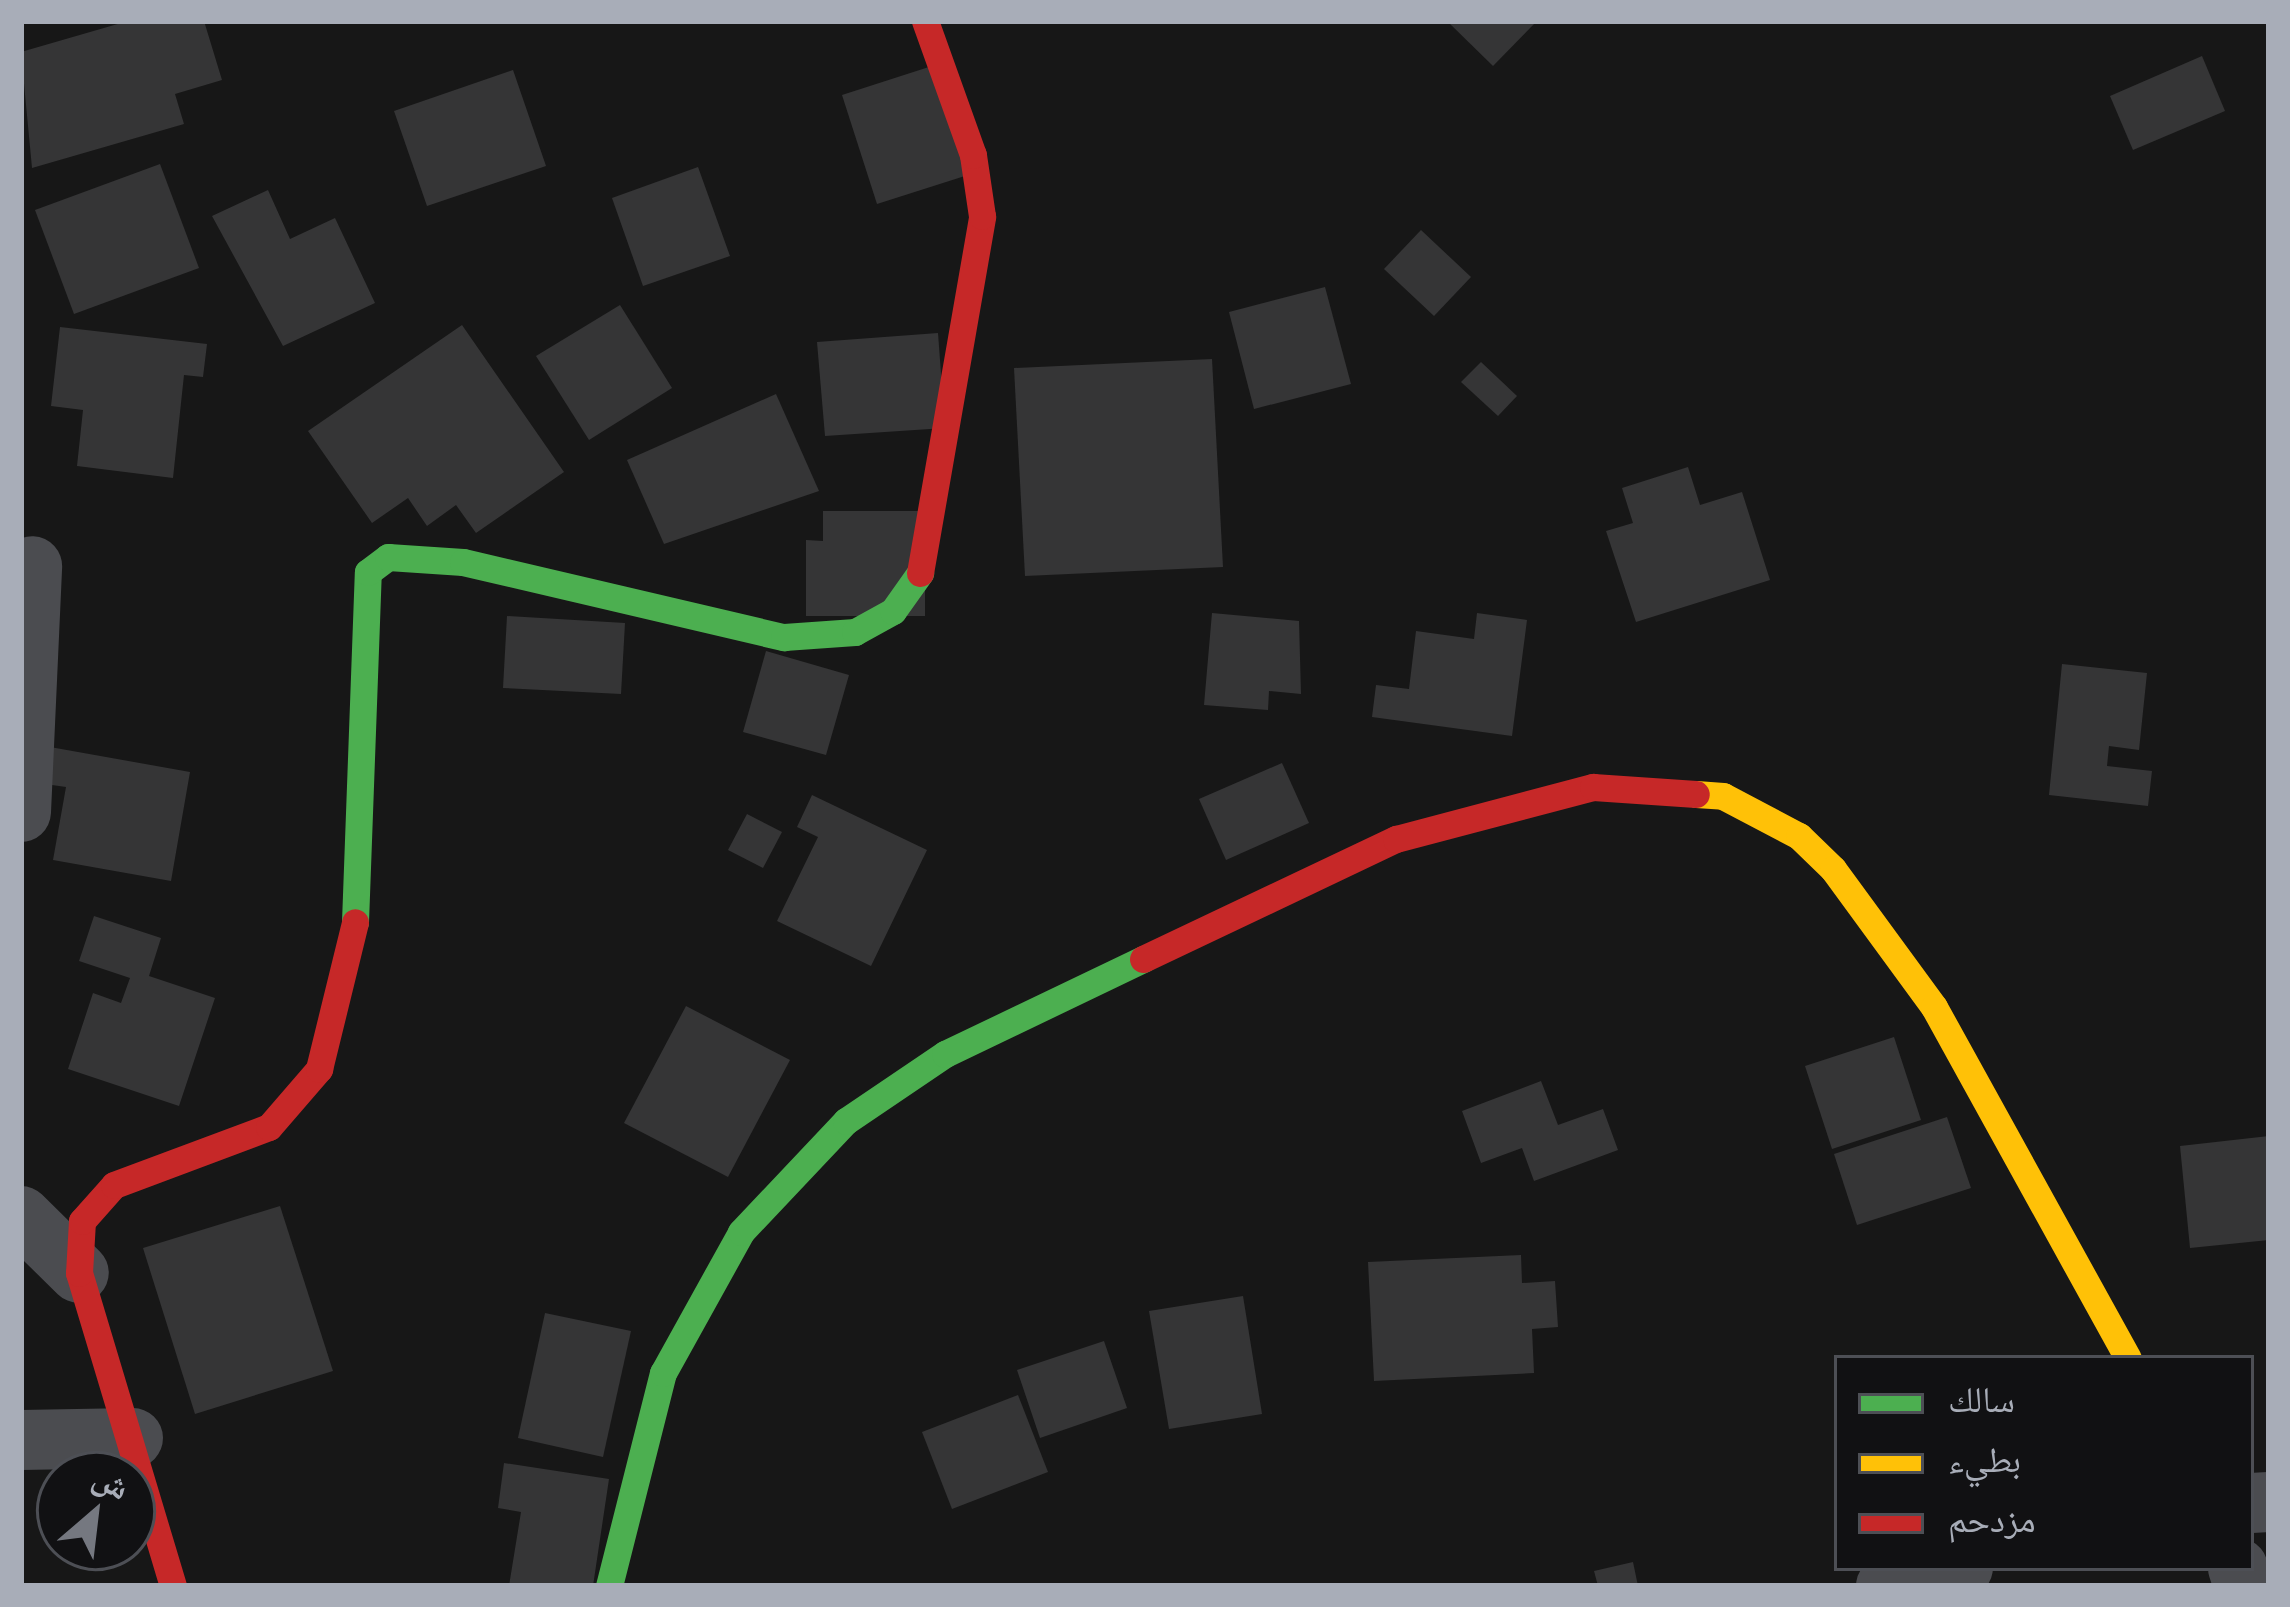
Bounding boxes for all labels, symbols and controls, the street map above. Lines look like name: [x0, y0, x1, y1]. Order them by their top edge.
legend: [1834, 1355, 2254, 1571]
text: سالك: [1948, 1371, 2015, 1426]
text: بطيء: [1948, 1431, 2021, 1486]
north arrow: [36, 1451, 156, 1571]
text: ش: [84, 1452, 139, 1512]
text: مزدحم: [1948, 1491, 2036, 1546]

